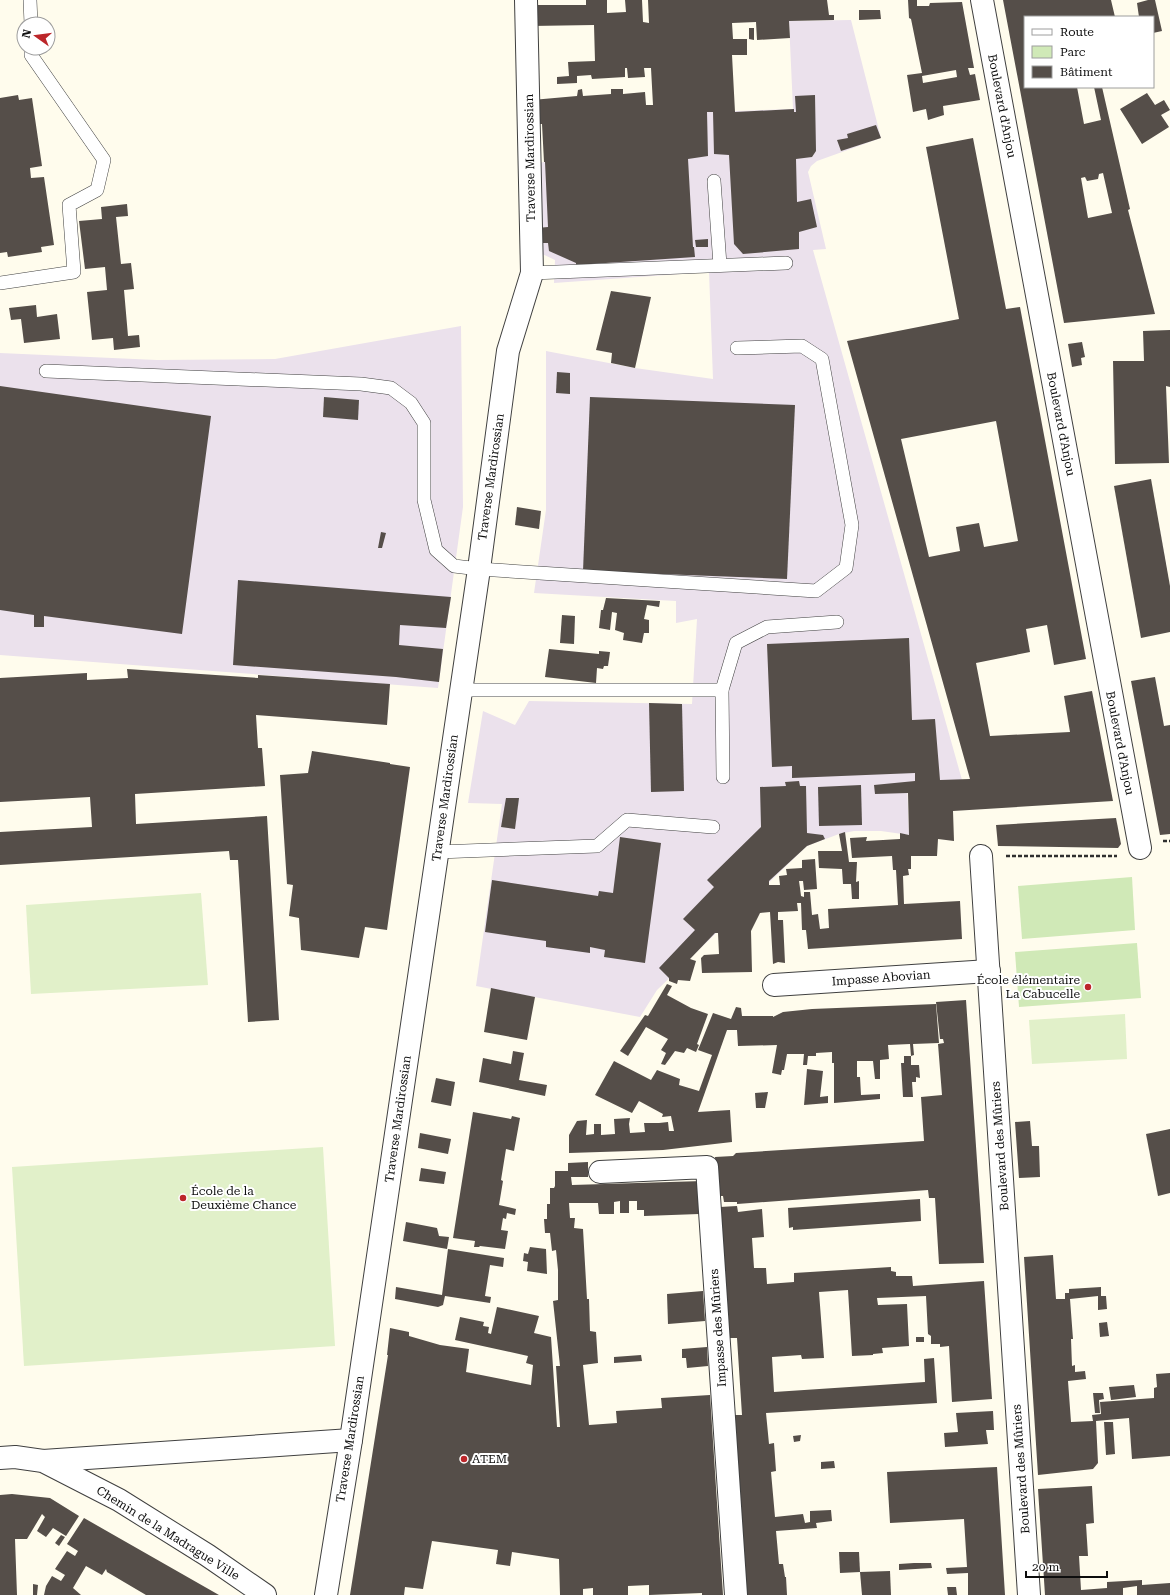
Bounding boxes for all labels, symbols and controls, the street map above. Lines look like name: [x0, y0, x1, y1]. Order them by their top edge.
north arrow: [16, 16, 56, 56]
legend: [1024, 16, 1154, 88]
text: Route: [1060, 25, 1094, 39]
text: N: [19, 28, 34, 39]
text: Parc: [1060, 45, 1086, 59]
street label: Boulevard d'Anjou: [985, 53, 1019, 160]
text: Bâtiment: [1060, 65, 1113, 79]
street label: Traverse Mardirossian: [522, 94, 538, 222]
street label: Boulevard d'Anjou: [1044, 371, 1078, 478]
street label: Traverse Mardirossian: [475, 412, 507, 541]
street label: Boulevard d'Anjou: [1103, 690, 1137, 797]
street label: Traverse Mardirossian: [429, 733, 461, 862]
street label: Impasse Abovian: [831, 968, 931, 988]
place label: École élémentaire La Cabucelle: [977, 973, 1080, 1001]
marker: École élémentaire La Cabucelle: [1083, 982, 1093, 992]
street label: Traverse Mardirossian: [382, 1054, 414, 1183]
street label: Boulevard des Mûriers: [988, 1081, 1012, 1211]
place label: École de la Deuxième Chance: [191, 1184, 297, 1212]
marker: École de la Deuxième Chance: [178, 1193, 188, 1203]
street label: Impasse des Mûriers: [707, 1268, 729, 1388]
street label: Traverse Mardirossian: [333, 1374, 367, 1503]
street label: Boulevard des Mûriers: [1009, 1404, 1033, 1534]
place label: ATEM: [472, 1452, 507, 1466]
marker: ATEM: [459, 1454, 469, 1464]
street label: Chemin de la Madrague Ville: [94, 1483, 242, 1583]
scale bar: [1026, 1553, 1107, 1579]
text: 20 m: [1032, 1560, 1059, 1574]

